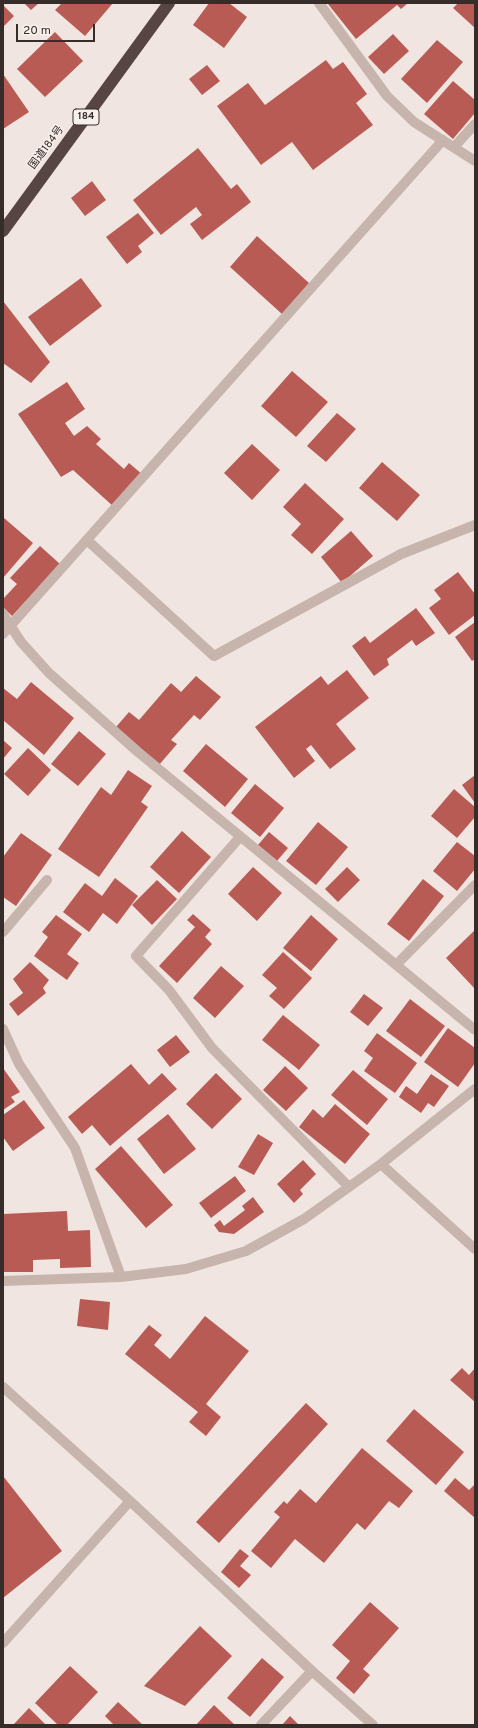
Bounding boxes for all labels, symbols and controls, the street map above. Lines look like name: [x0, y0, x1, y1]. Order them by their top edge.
scale bar: [18, 16, 97, 42]
text: 20 m: [23, 23, 51, 39]
road number: 184: [73, 109, 99, 125]
street label: 国道184号: [27, 124, 67, 172]

